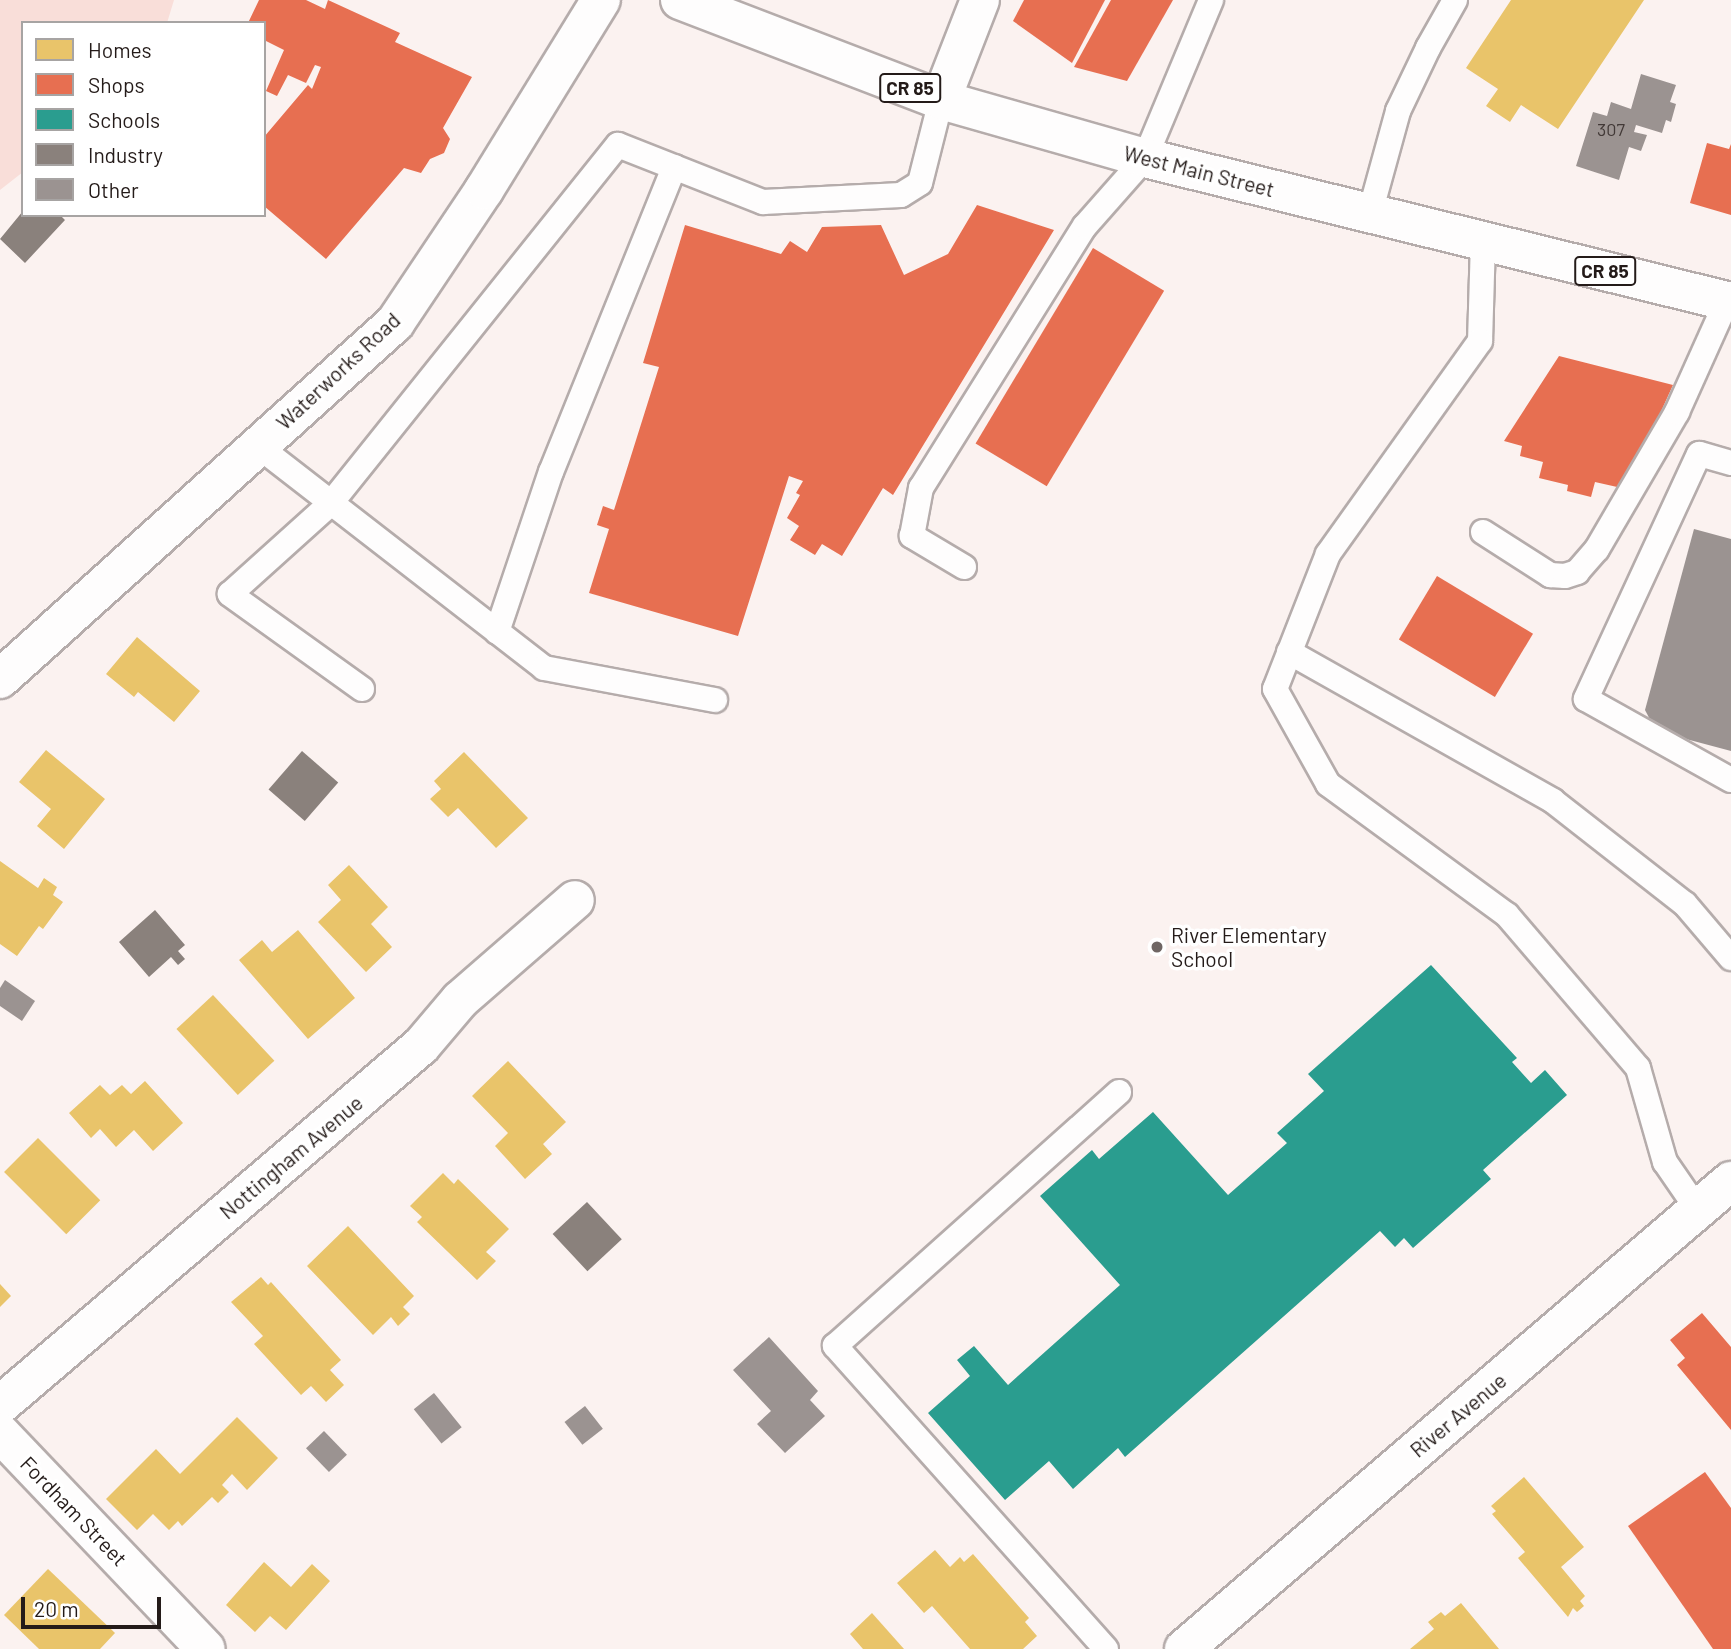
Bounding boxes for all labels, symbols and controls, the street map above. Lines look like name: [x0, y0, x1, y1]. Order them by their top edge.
legend: [21, 21, 266, 217]
text: Homes: [88, 37, 152, 62]
text: Shops: [88, 72, 145, 97]
road number: CR 85: [878, 72, 942, 104]
text: Schools: [88, 107, 160, 132]
house number: 307: [1597, 118, 1625, 140]
street label: West Main Street: [1121, 140, 1277, 202]
text: Industry: [88, 142, 163, 167]
text: Other: [88, 177, 139, 202]
road number: CR 85: [1574, 256, 1636, 286]
street label: Waterworks Road: [271, 307, 405, 435]
place label: River Elementary School: [1171, 922, 1327, 972]
marker: River Elementary School: [1149, 939, 1165, 955]
street label: Nottingham Avenue: [214, 1090, 368, 1224]
street label: River Avenue: [1405, 1368, 1511, 1462]
street label: Fordham Street: [15, 1451, 133, 1571]
scale bar: [24, 1582, 164, 1626]
text: 20 m: [34, 1596, 79, 1621]

